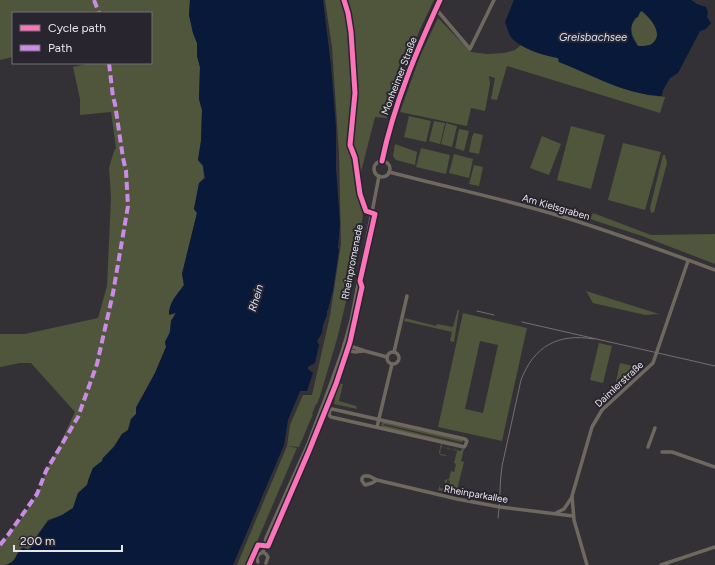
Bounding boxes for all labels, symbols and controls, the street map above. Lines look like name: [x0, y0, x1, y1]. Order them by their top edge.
legend: [12, 12, 152, 64]
text: Cycle path: [48, 21, 106, 35]
water label: Greisbachsee: [559, 31, 627, 44]
street label: Monheimer Straße: [378, 35, 420, 117]
text: Path: [48, 41, 72, 55]
street label: Am Kielsgraben: [521, 191, 592, 223]
street label: Rheinpromenade: [338, 223, 366, 301]
water label: Rhein: [246, 283, 266, 313]
street label: Daimlerstraße: [592, 358, 646, 410]
street label: Rheinparkallee: [443, 482, 510, 506]
scale bar: [14, 527, 122, 553]
text: 200 m: [20, 534, 55, 548]

